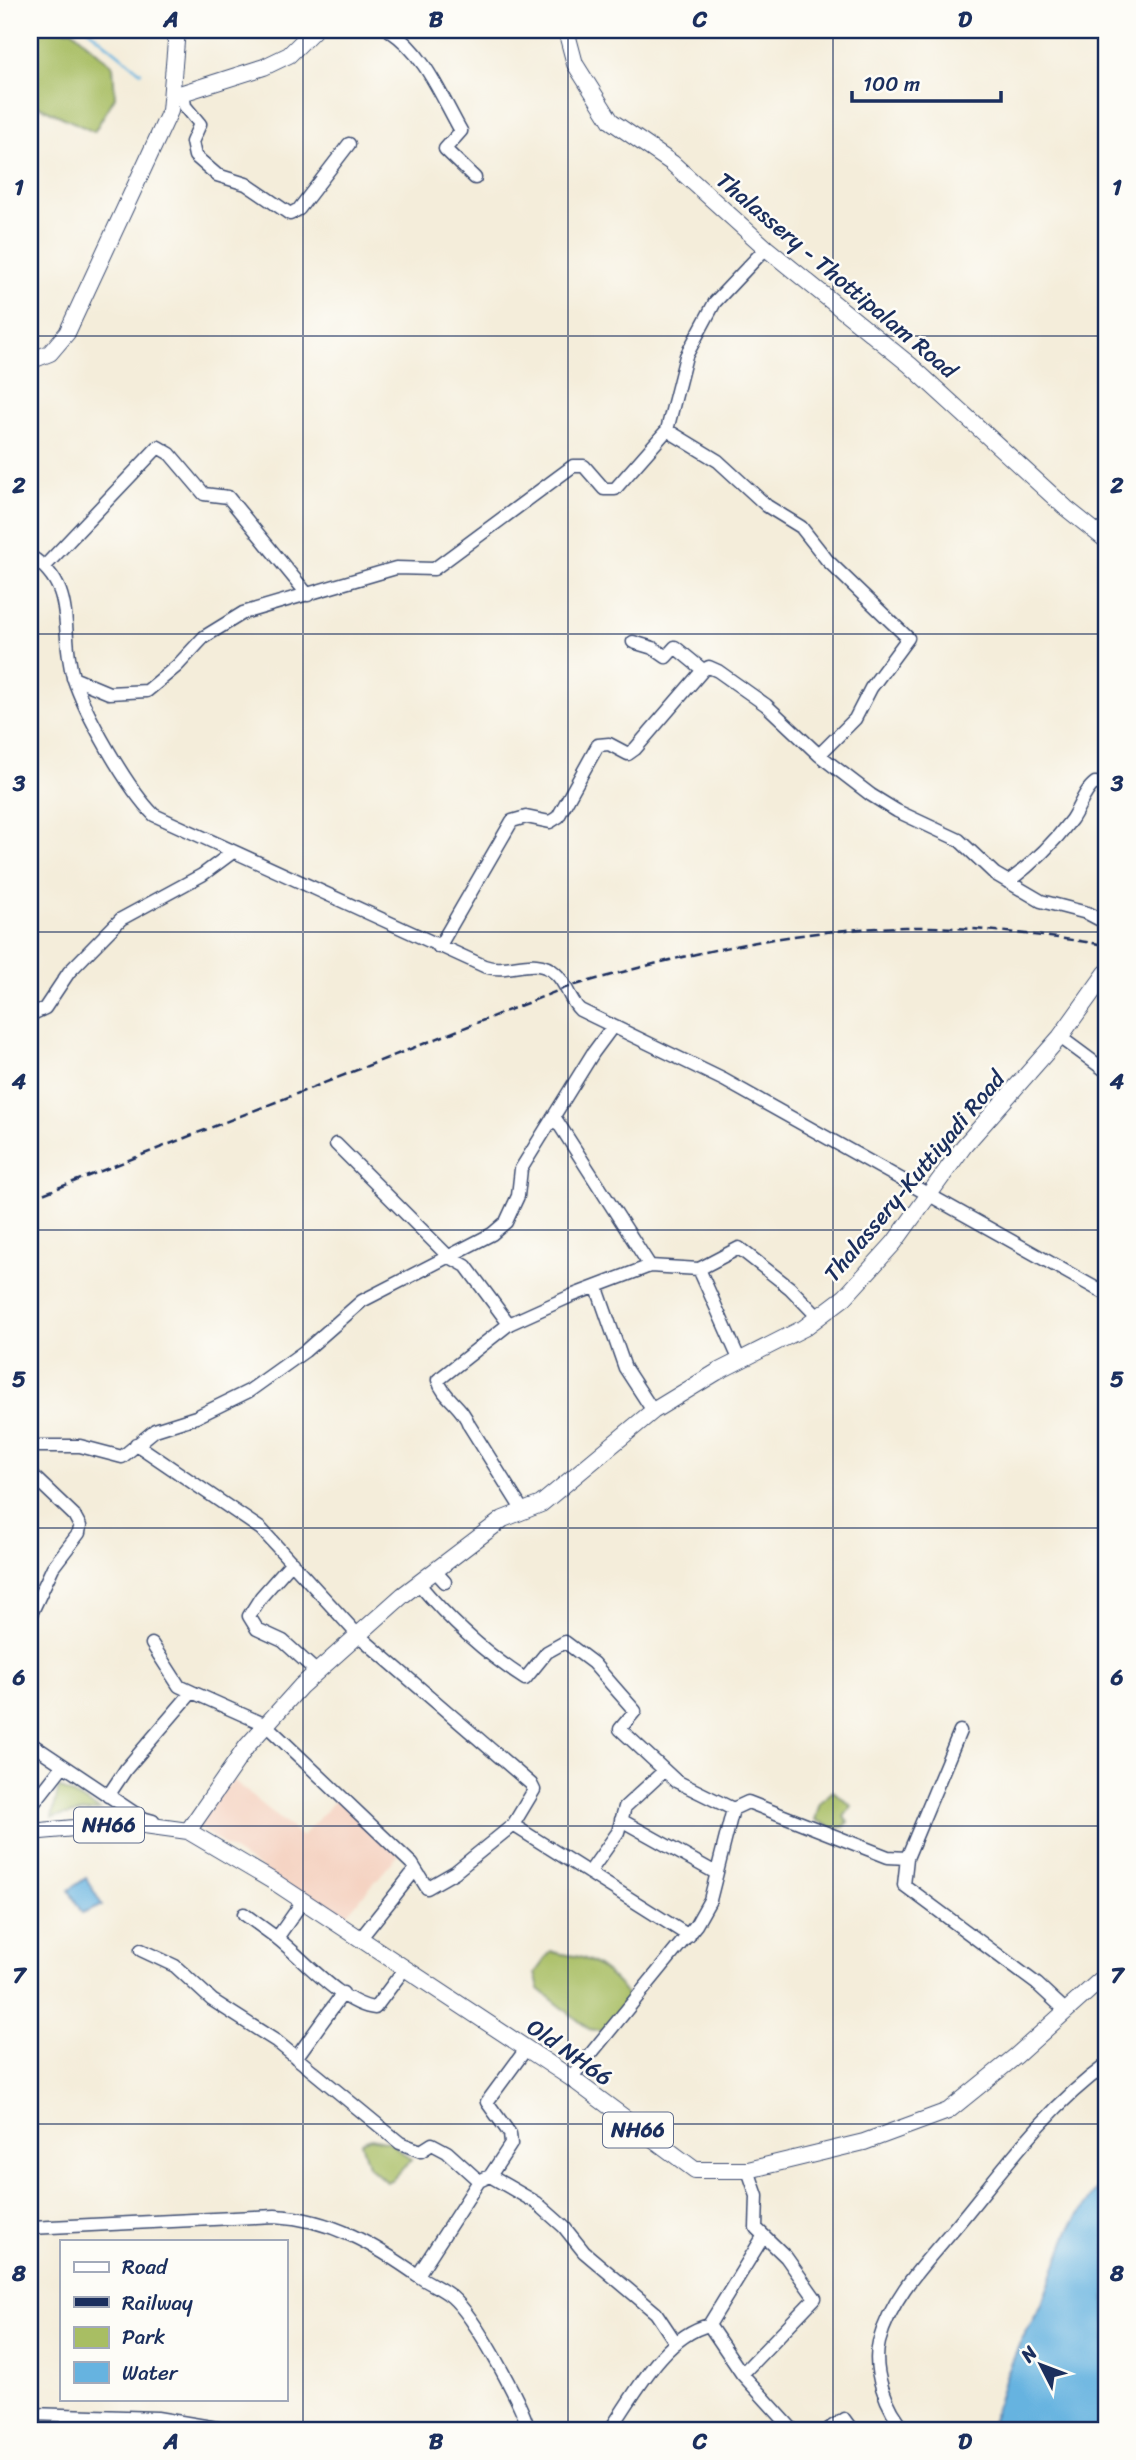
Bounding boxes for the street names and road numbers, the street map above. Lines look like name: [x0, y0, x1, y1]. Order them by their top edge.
street label: Thalassery - Thottipalam Road: [706, 161, 969, 391]
street label: Thalassery-Kuttiyadi Road: [813, 1060, 1017, 1292]
road number: NH66: [74, 1808, 144, 1842]
street label: Old NH66: [518, 2008, 622, 2097]
road number: NH66: [603, 2112, 673, 2148]

